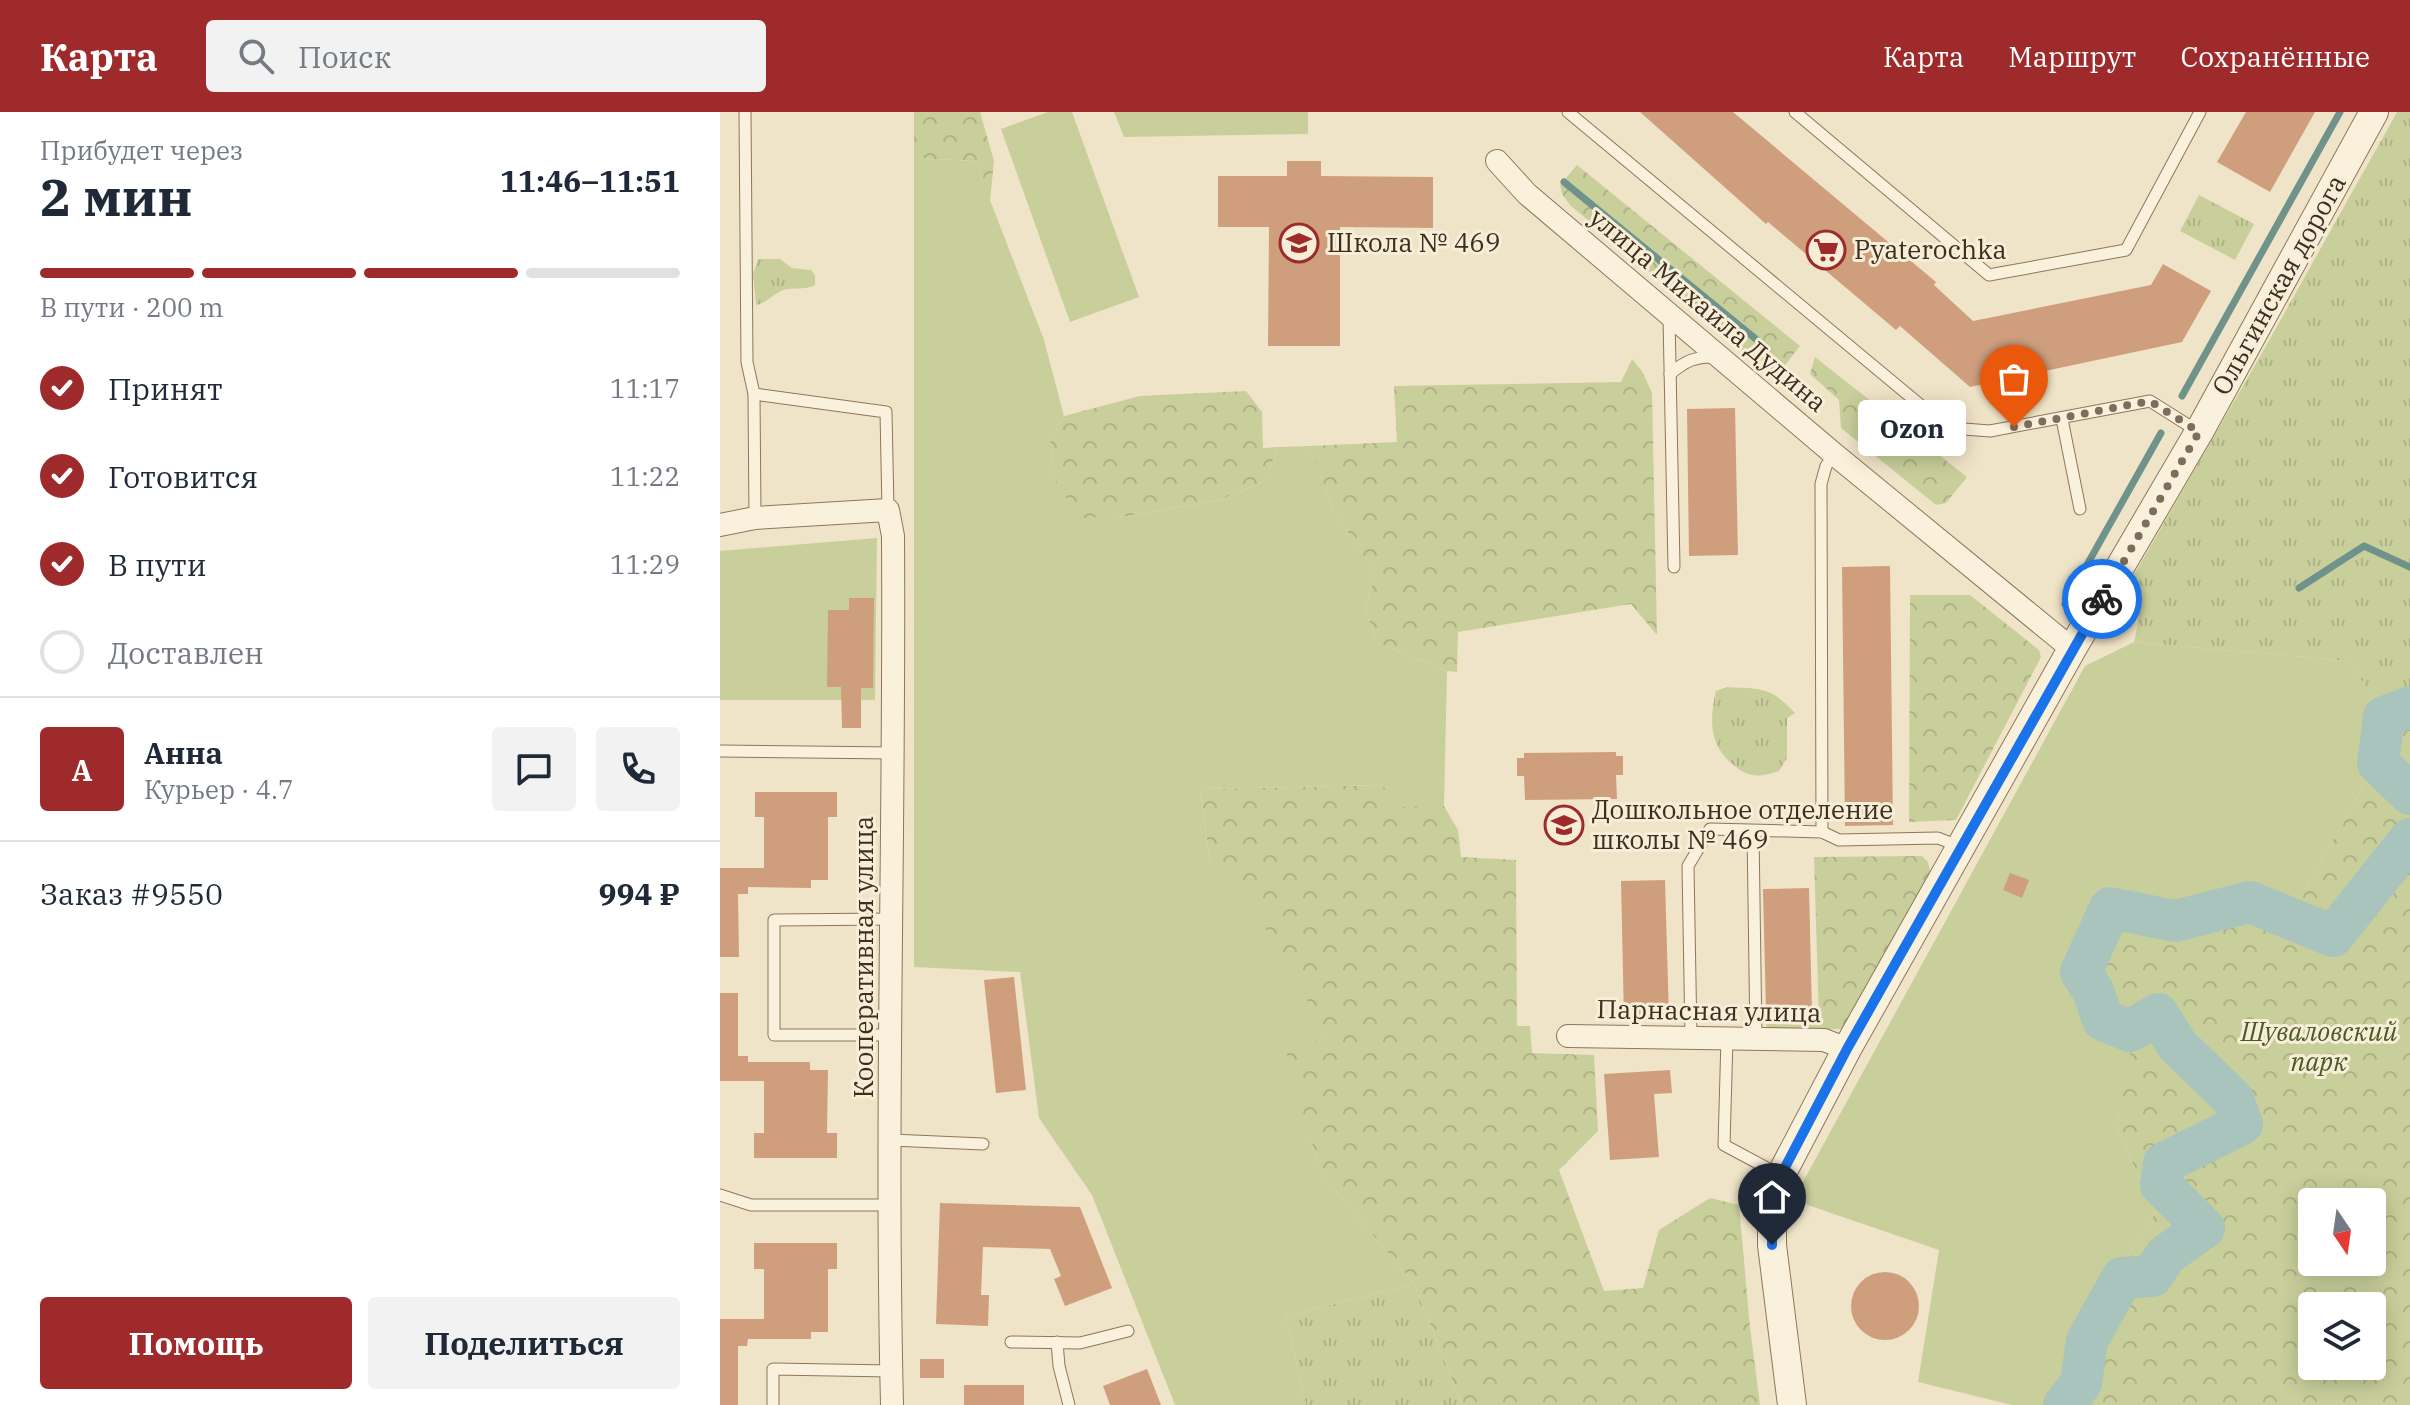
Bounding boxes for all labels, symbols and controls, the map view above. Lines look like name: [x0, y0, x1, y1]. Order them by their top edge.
search box: [206, 20, 766, 92]
text: Карта: [40, 32, 158, 81]
icon: search: [234, 34, 278, 78]
text: Поиск: [298, 37, 391, 76]
text: Карта: [1883, 38, 1964, 75]
text: Маршрут: [2008, 38, 2136, 75]
text: Сохранённые: [2180, 38, 2370, 75]
text: Прибудет через: [40, 133, 243, 167]
text: 11:46–11:51: [500, 161, 680, 200]
text: 2 мин: [40, 163, 193, 230]
street label: Ольгинская дорога: [2203, 168, 2353, 401]
street label: улица Михаила Дудина: [1583, 200, 1834, 419]
school or university icon: Школа № 469: [1278, 222, 1320, 264]
place label: Школа № 469: [1327, 225, 1501, 259]
supermarket icon: Pyaterochka: [1805, 229, 1847, 271]
place label: Pyaterochka: [1854, 232, 2007, 266]
text: В пути · 200 m: [40, 290, 224, 324]
pin: [1980, 345, 2048, 427]
icon: bag: [1992, 357, 2036, 401]
icon: check: [40, 366, 84, 410]
text: Принят: [108, 369, 223, 408]
text: 11:17: [610, 371, 680, 405]
callout: Ozon: [1858, 399, 1966, 455]
text: Ozon: [1879, 411, 1945, 445]
icon: check: [40, 454, 84, 498]
text: Готовится: [108, 457, 258, 496]
text: 11:22: [610, 459, 680, 493]
icon: check: [40, 542, 84, 586]
text: В пути: [108, 545, 207, 584]
text: 11:29: [610, 547, 680, 581]
courier: [2062, 559, 2142, 639]
icon: bike: [2080, 577, 2124, 621]
text: Доставлен: [108, 633, 264, 672]
button: chat: [492, 727, 576, 811]
button: phone: [596, 727, 680, 811]
text: Анна: [144, 733, 223, 772]
text: А: [72, 750, 92, 789]
text: Курьер · 4.7: [144, 772, 294, 806]
place label: Дошкольное отделение школы № 469: [1592, 792, 1893, 856]
school or university icon: Дошкольное отделение школы № 469: [1543, 804, 1585, 846]
street label: Кооперативная улица: [846, 816, 880, 1098]
text: Заказ #9550: [40, 874, 223, 913]
text: 994 ₽: [599, 874, 680, 913]
street label: Парнасная улица: [1596, 991, 1822, 1029]
park label: Шуваловский парк: [2240, 1014, 2398, 1078]
pin: [1738, 1163, 1806, 1245]
icon: home: [1750, 1175, 1794, 1219]
north arrow: [2298, 1188, 2386, 1276]
map controls: [2298, 1188, 2386, 1380]
button: layers: [2298, 1292, 2386, 1380]
button: Помощь: [40, 1297, 352, 1389]
button: Поделиться: [368, 1297, 680, 1389]

